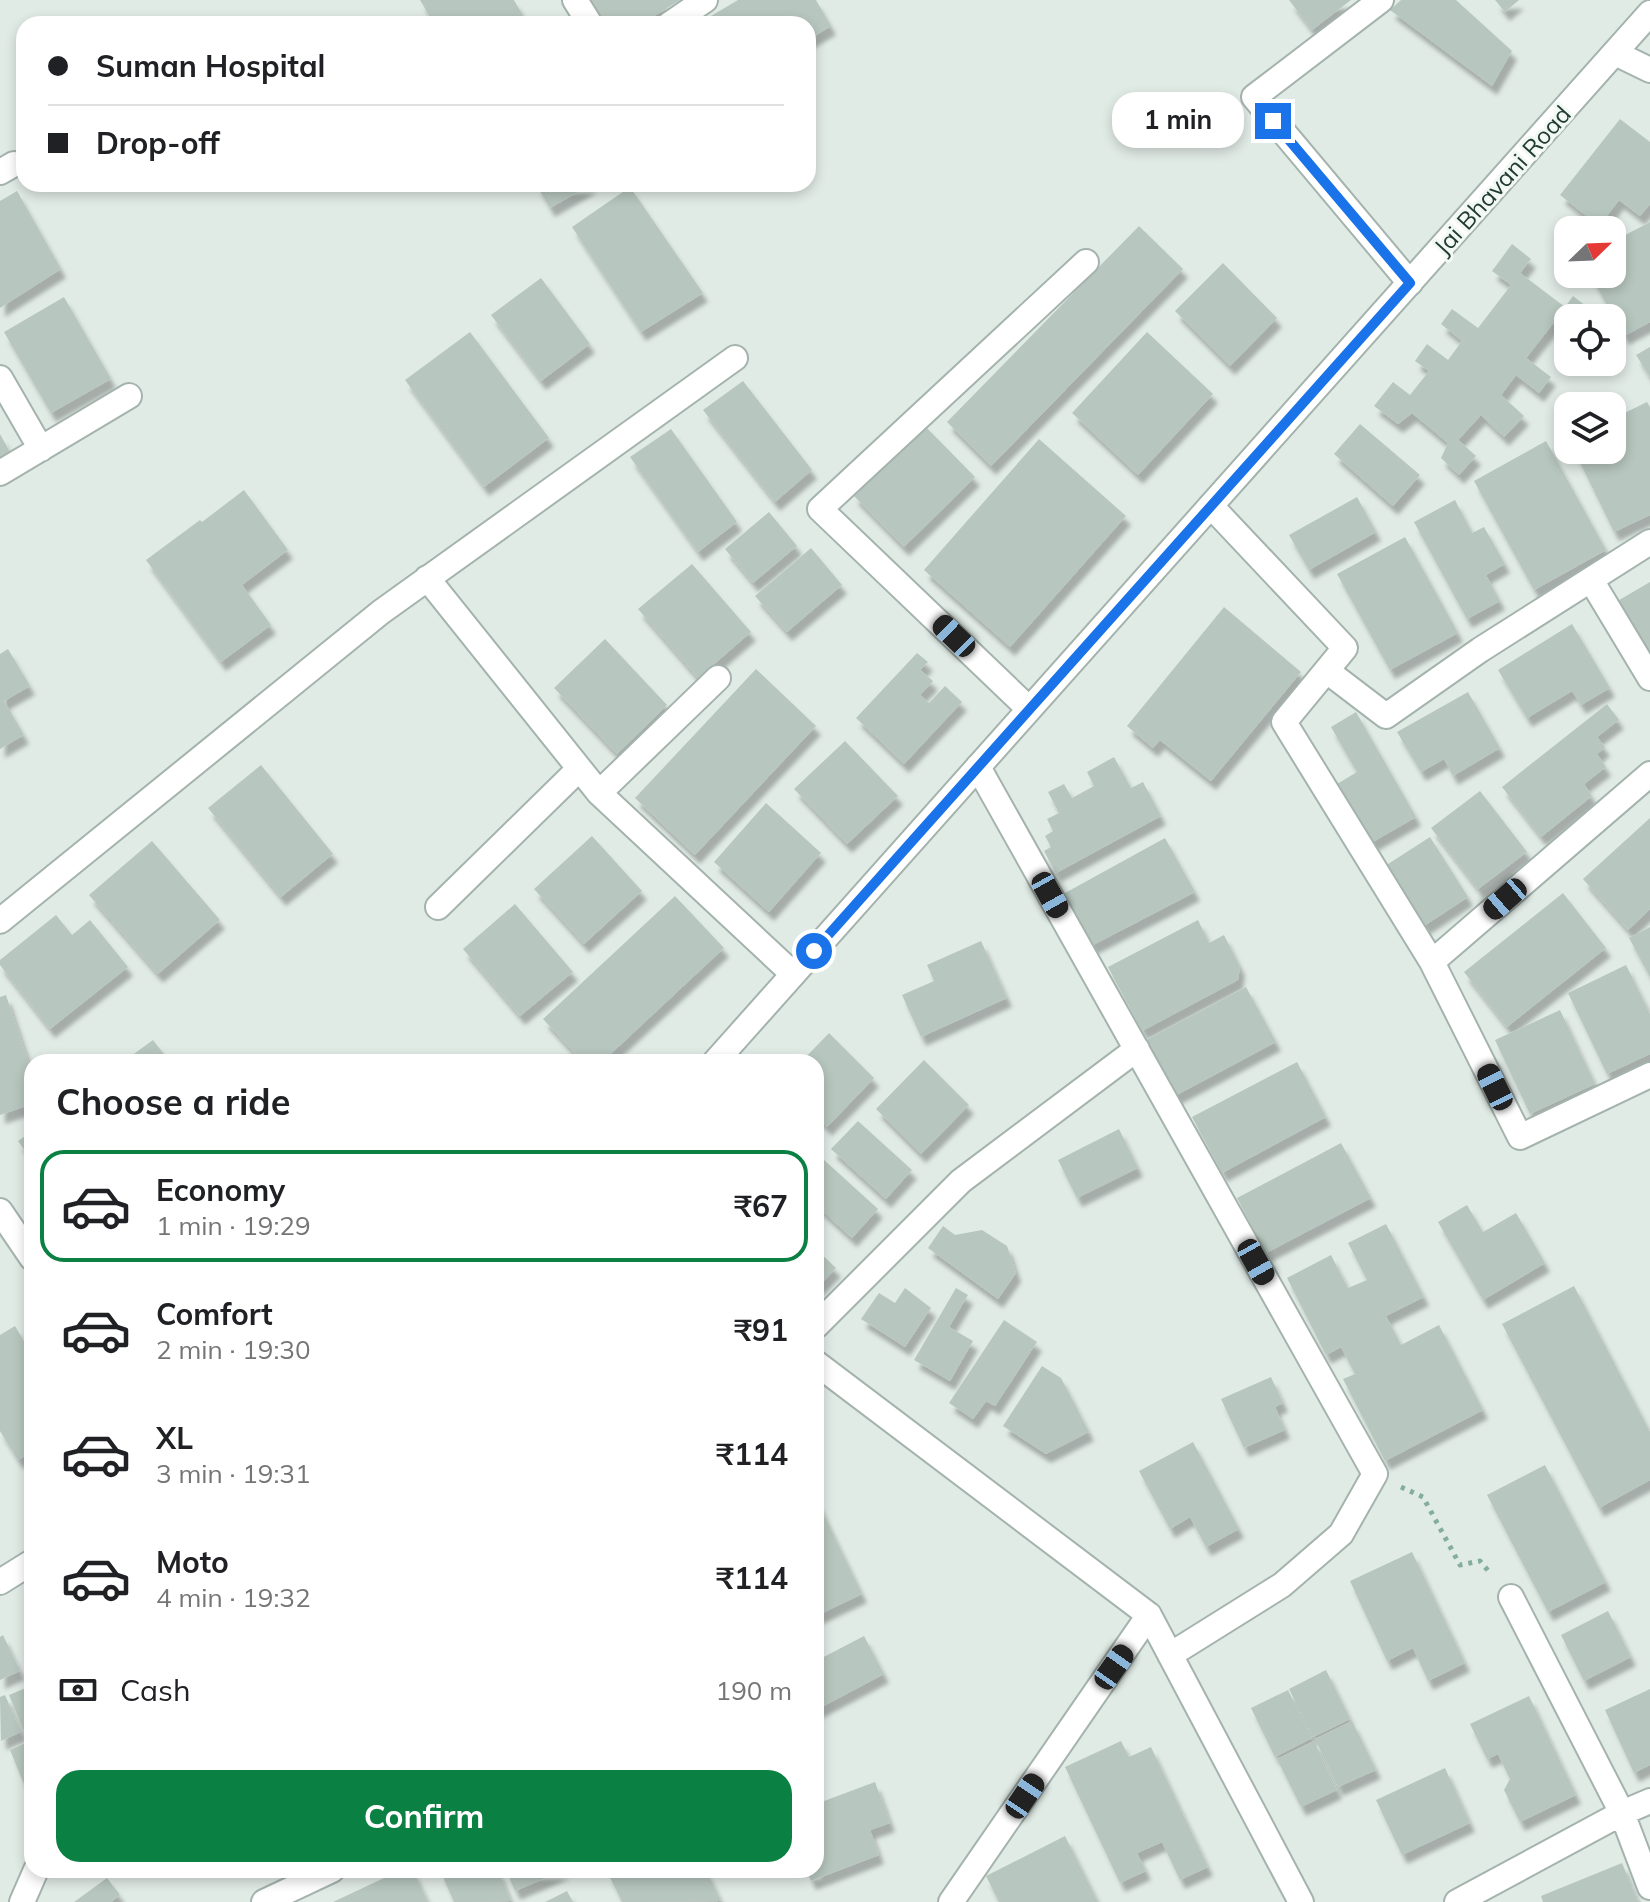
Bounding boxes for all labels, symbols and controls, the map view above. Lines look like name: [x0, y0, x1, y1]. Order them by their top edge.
text: Suman Hospital: [96, 47, 325, 85]
callout: 1 min: [1113, 93, 1245, 149]
street label: Jai Bhavani Road: [1427, 99, 1577, 261]
text: 1 min: [1144, 103, 1212, 136]
route end: [1255, 103, 1291, 139]
text: Drop-off: [96, 124, 220, 162]
north arrow: [1554, 216, 1626, 288]
map controls: [1554, 216, 1626, 464]
button: locate: [1554, 304, 1626, 376]
button: layers: [1554, 392, 1626, 464]
car: [928, 611, 980, 661]
car: [1028, 868, 1072, 922]
car: [1479, 874, 1531, 924]
route start: [796, 933, 832, 969]
car: [1474, 1060, 1516, 1114]
text: Choose a ride: [56, 1079, 290, 1124]
icon: car: [60, 1170, 132, 1242]
text: Economy: [156, 1171, 285, 1209]
text: ₹67: [734, 1187, 788, 1225]
text: 1 min · 19:29: [156, 1209, 311, 1242]
car: [1234, 1235, 1278, 1289]
icon: car: [60, 1294, 132, 1366]
text: Comfort: [156, 1295, 273, 1333]
text: ₹91: [734, 1311, 788, 1349]
text: 2 min · 19:30: [156, 1333, 311, 1366]
icon: car: [60, 1418, 132, 1490]
text: XL: [156, 1419, 193, 1457]
text: ₹114: [716, 1435, 788, 1473]
text: 3 min · 19:31: [156, 1457, 311, 1490]
icon: car: [60, 1542, 132, 1614]
text: Moto: [156, 1543, 229, 1581]
text: ₹114: [716, 1559, 788, 1597]
text: 4 min · 19:32: [156, 1581, 311, 1614]
car: [1090, 1640, 1138, 1694]
icon: cash: [56, 1668, 100, 1712]
text: Cash: [120, 1671, 191, 1709]
text: 190 m: [716, 1674, 792, 1707]
car: [1002, 1769, 1048, 1823]
button: Confirm: [56, 1770, 792, 1862]

